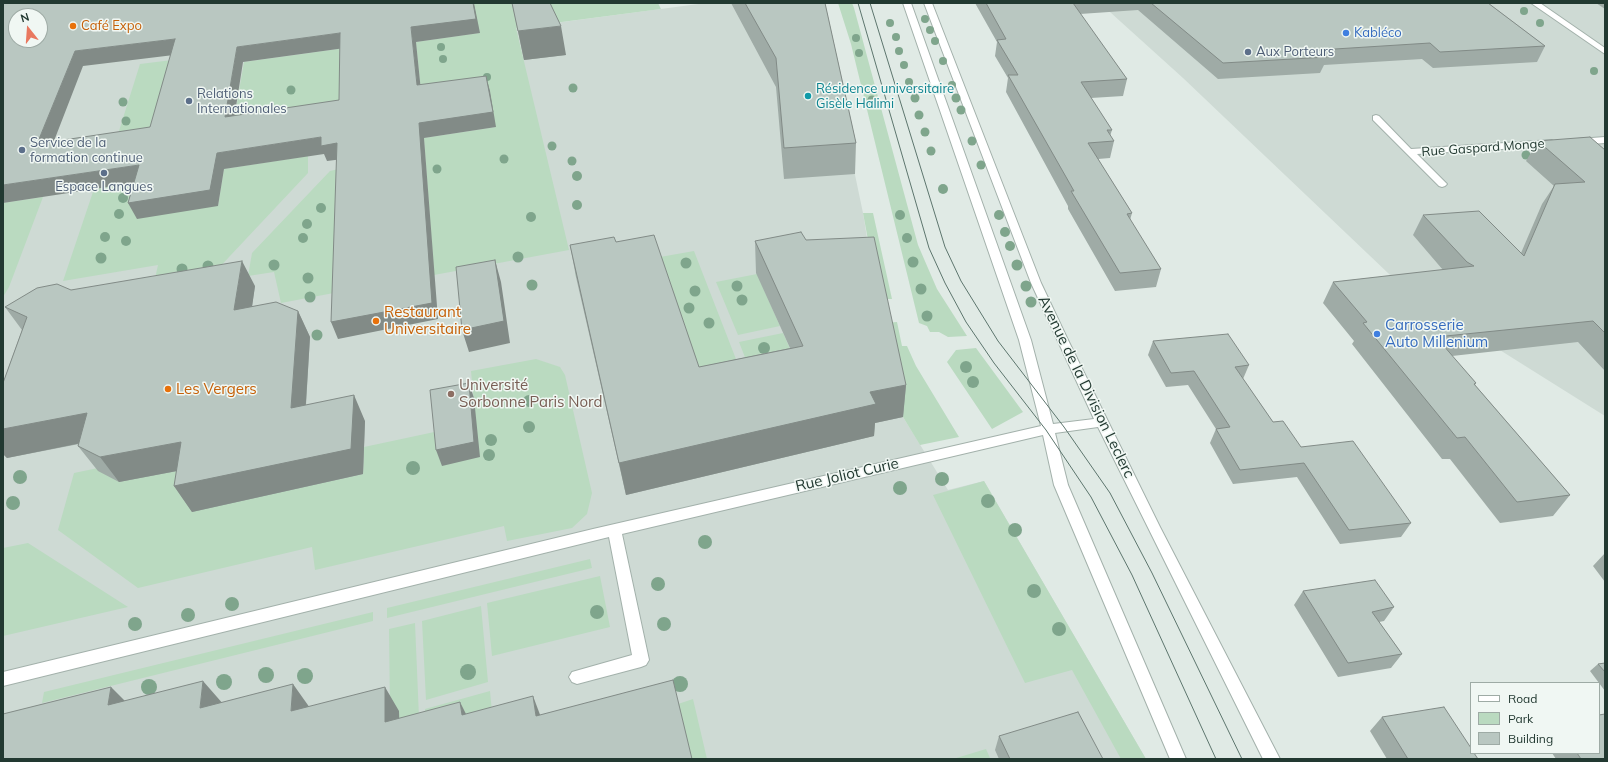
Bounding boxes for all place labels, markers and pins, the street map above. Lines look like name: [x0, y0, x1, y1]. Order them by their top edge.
place label: Café Expo: [81, 18, 142, 34]
marker: Café Expo: [68, 21, 78, 31]
place label: Kabléco: [1354, 25, 1402, 41]
marker: Kabléco: [1341, 28, 1351, 38]
place label: Aux Porteurs: [1256, 44, 1334, 60]
marker: Aux Porteurs: [1243, 47, 1253, 57]
place label: Résidence universitaire Gisèle Halimi: [816, 81, 954, 112]
place label: Relations Internationales: [197, 86, 287, 117]
marker: Résidence universitaire Gisèle Halimi: [803, 91, 813, 101]
marker: Relations Internationales: [184, 96, 194, 106]
place label: Service de la formation continue: [30, 135, 143, 166]
marker: Service de la formation continue: [17, 145, 27, 155]
marker: Espace Langues: [99, 168, 109, 178]
place label: Espace Langues: [55, 179, 153, 195]
place label: Restaurant Universitaire: [384, 303, 471, 338]
marker: Restaurant Universitaire: [371, 316, 381, 326]
place label: Carrosserie Auto Millenium: [1385, 316, 1488, 351]
marker: Carrosserie Auto Millenium: [1372, 329, 1382, 339]
place label: Université Sorbonne Paris Nord: [459, 376, 602, 411]
place label: Les Vergers: [176, 380, 257, 398]
marker: Les Vergers: [163, 384, 173, 394]
marker: Université Sorbonne Paris Nord: [446, 389, 456, 399]

